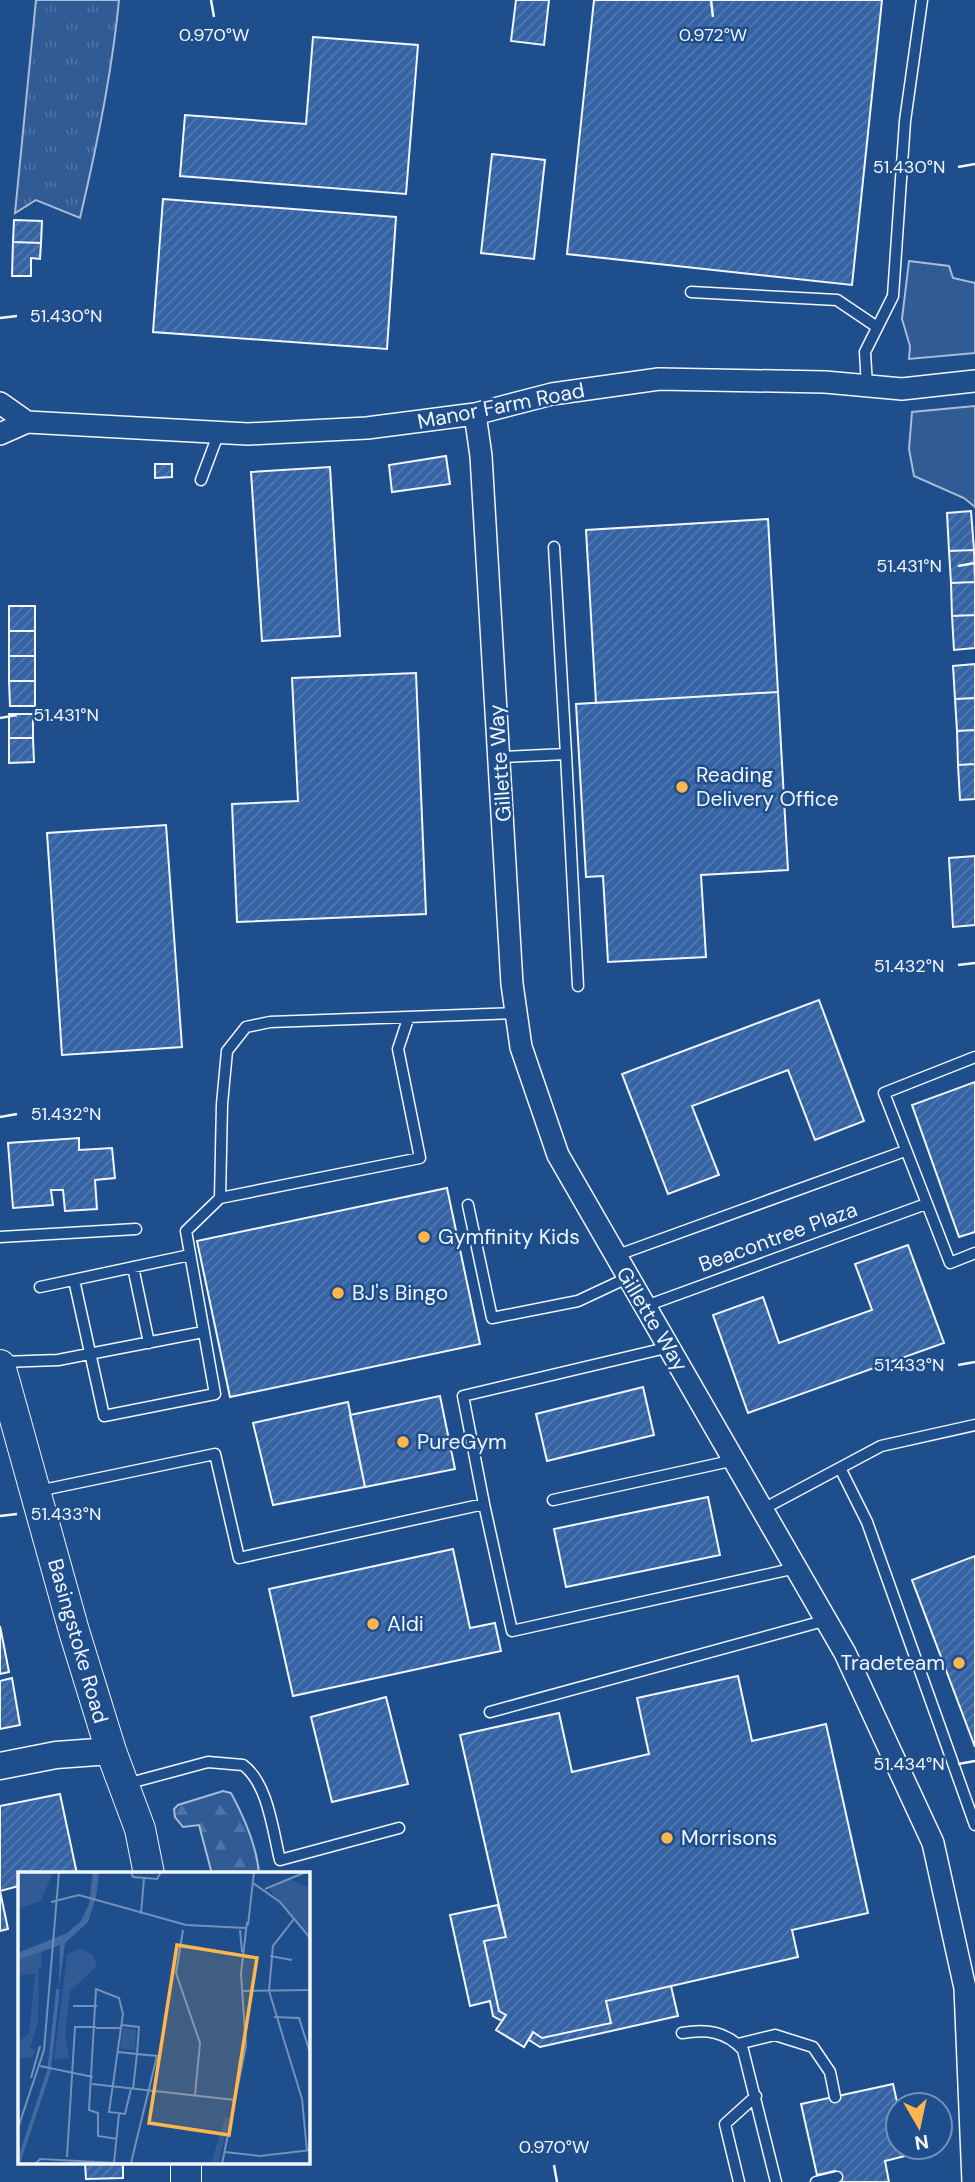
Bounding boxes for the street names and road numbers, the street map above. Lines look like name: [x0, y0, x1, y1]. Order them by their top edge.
street label: Manor Farm Road: [415, 376, 587, 436]
street label: Gillette Way: [482, 703, 518, 823]
street label: Beacontree Plaza: [695, 1195, 861, 1279]
street label: Gillette Way: [610, 1261, 694, 1377]
street label: Basingstoke Road: [41, 1555, 115, 1727]

